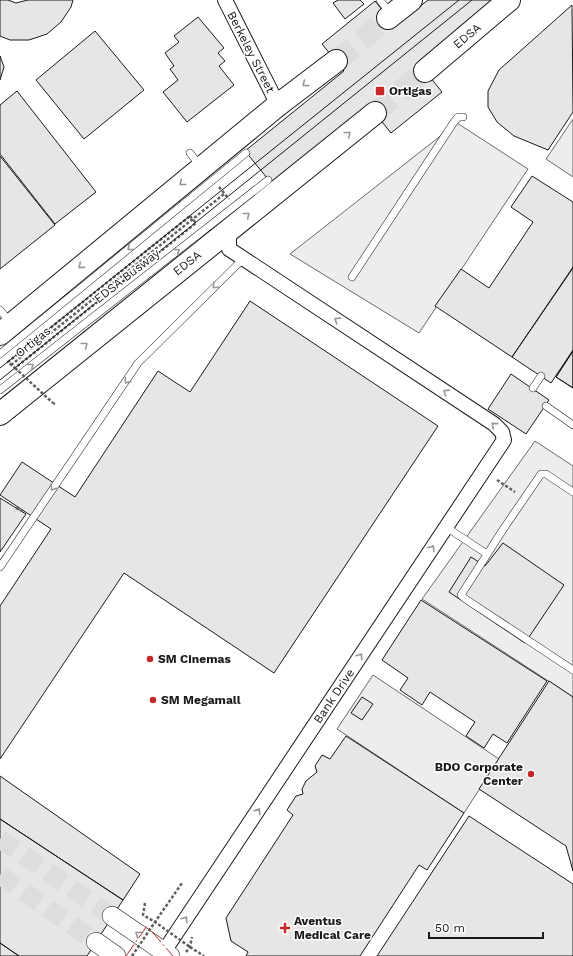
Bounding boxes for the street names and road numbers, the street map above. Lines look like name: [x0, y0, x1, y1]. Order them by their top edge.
street label: Berkeley Street: [224, 9, 278, 95]
street label: EDSA: [450, 20, 484, 52]
street label: EDSA Busway: [91, 246, 163, 306]
street label: EDSA: [170, 248, 204, 278]
street label: Ortigas: [13, 324, 53, 360]
street label: Bank Drive: [311, 666, 357, 726]

